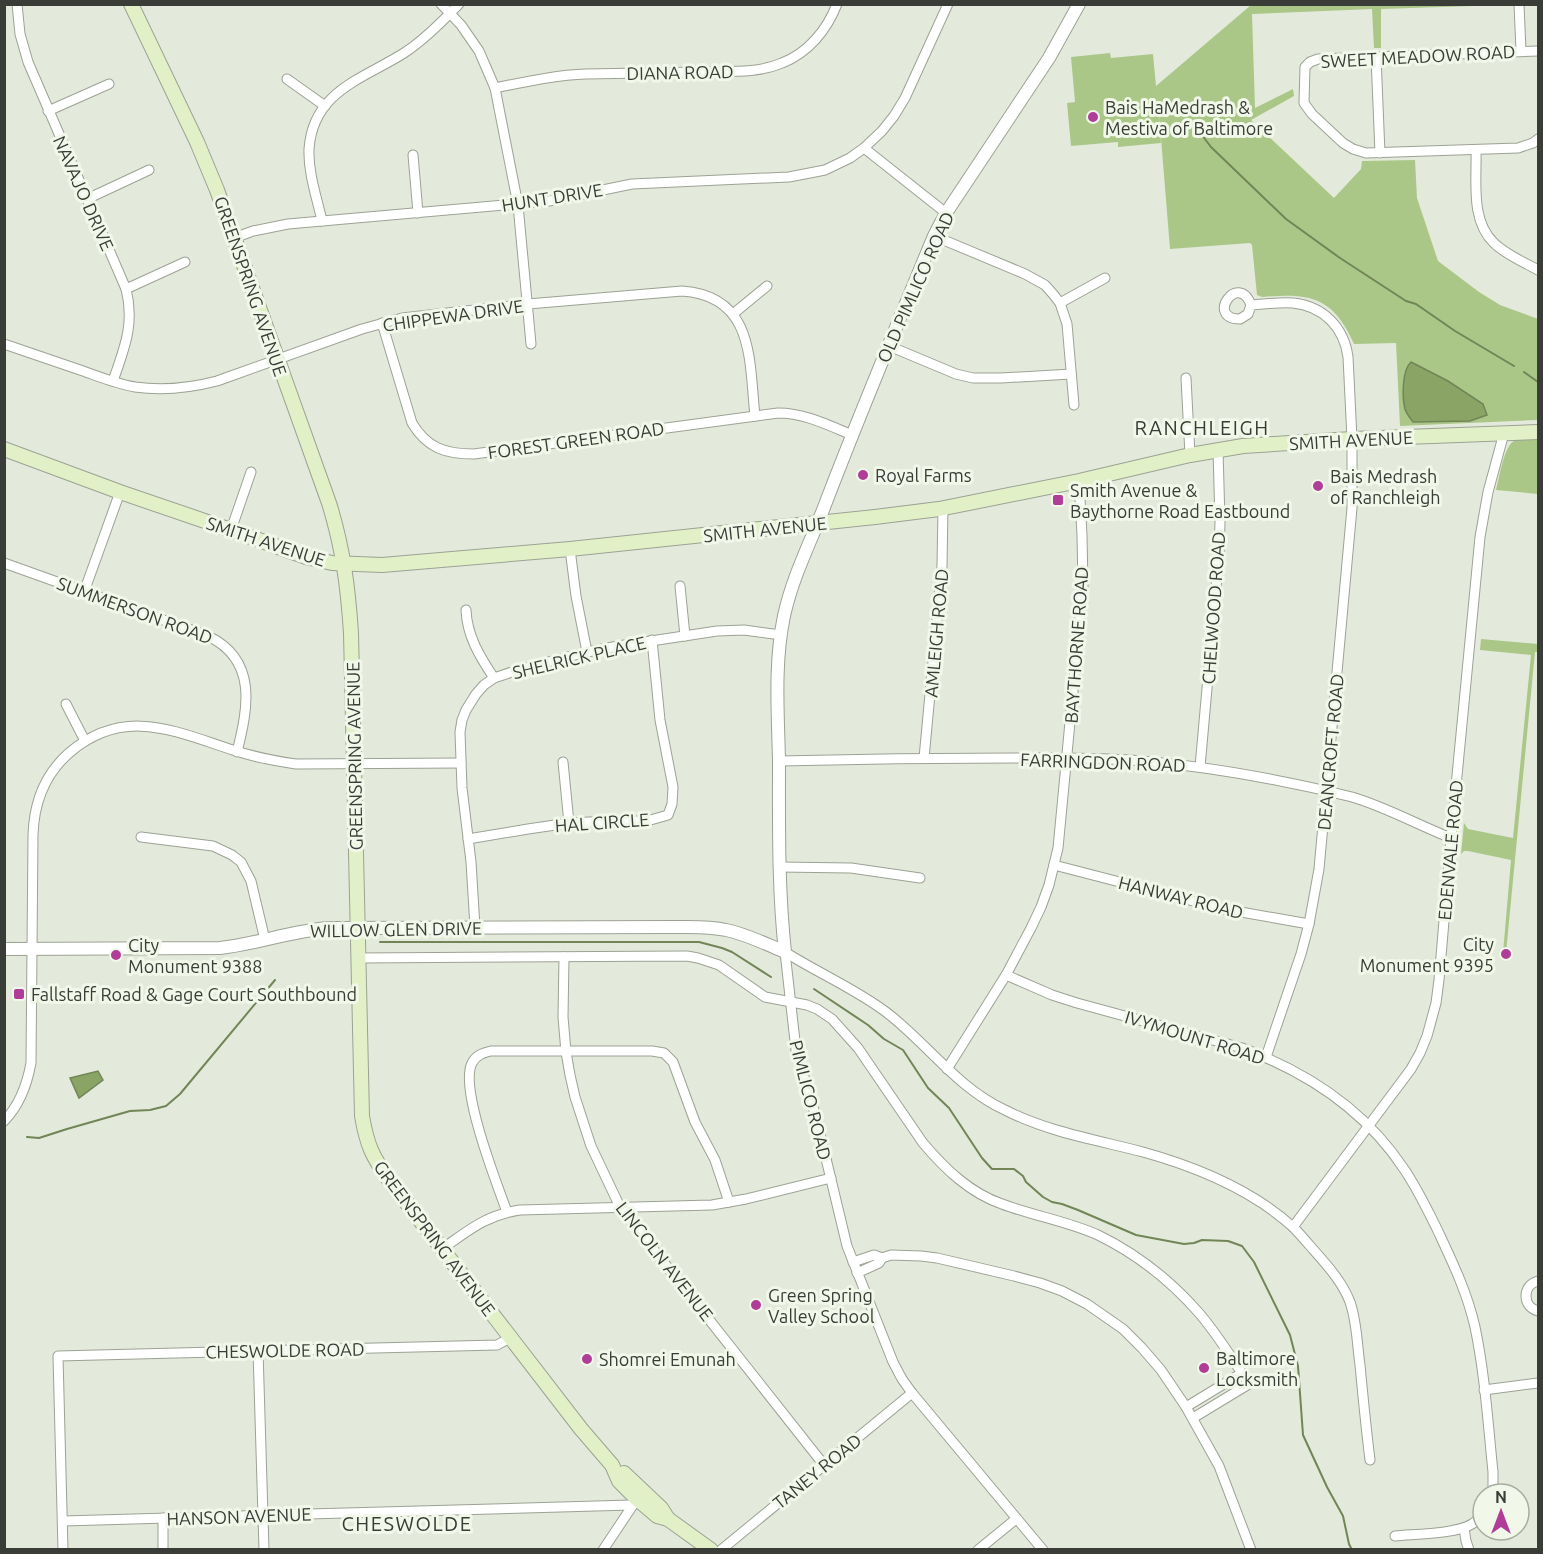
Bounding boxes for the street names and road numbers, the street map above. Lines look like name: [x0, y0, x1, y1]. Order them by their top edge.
street label: SWEET MEADOW ROAD: [1320, 41, 1516, 71]
street label: DIANA ROAD: [626, 61, 734, 83]
street label: NAVAJO DRIVE: [50, 133, 118, 253]
street label: HUNT DRIVE: [500, 179, 604, 215]
street label: GREENSPRING AVENUE: [211, 194, 291, 378]
street label: OLD PIMLICO ROAD: [873, 208, 957, 366]
street label: CHIPPEWA DRIVE: [381, 295, 525, 335]
street label: FOREST GREEN ROAD: [486, 418, 666, 462]
street label: SMITH AVENUE: [1289, 427, 1413, 453]
street label: SMITH AVENUE: [204, 512, 328, 570]
street label: SMITH AVENUE: [702, 513, 828, 545]
street label: CHELWOOD ROAD: [1198, 531, 1228, 685]
street label: BAYTHORNE ROAD: [1061, 566, 1091, 724]
street label: AMLEIGH ROAD: [920, 568, 952, 698]
street label: SUMMERSON ROAD: [54, 573, 216, 647]
street label: SHELRICK PLACE: [510, 632, 648, 682]
street label: GREENSPRING AVENUE: [342, 661, 366, 851]
street label: DEANCROFT ROAD: [1313, 673, 1347, 831]
street label: FARRINGDON ROAD: [1020, 749, 1186, 775]
street label: EDENVALE ROAD: [1434, 779, 1466, 921]
street label: HAL CIRCLE: [554, 809, 650, 835]
street label: HANWAY ROAD: [1117, 872, 1245, 922]
street label: WILLOW GLEN DRIVE: [310, 918, 482, 940]
street label: IVYMOUNT ROAD: [1123, 1006, 1267, 1068]
street label: PIMLICO ROAD: [786, 1038, 836, 1162]
street label: GREENSPRING AVENUE: [370, 1157, 500, 1319]
street label: LINCOLN AVENUE: [612, 1198, 718, 1324]
street label: CHESWOLDE ROAD: [205, 1339, 365, 1361]
street label: TANEY ROAD: [769, 1429, 865, 1513]
street label: HANSON AVENUE: [166, 1503, 312, 1529]

